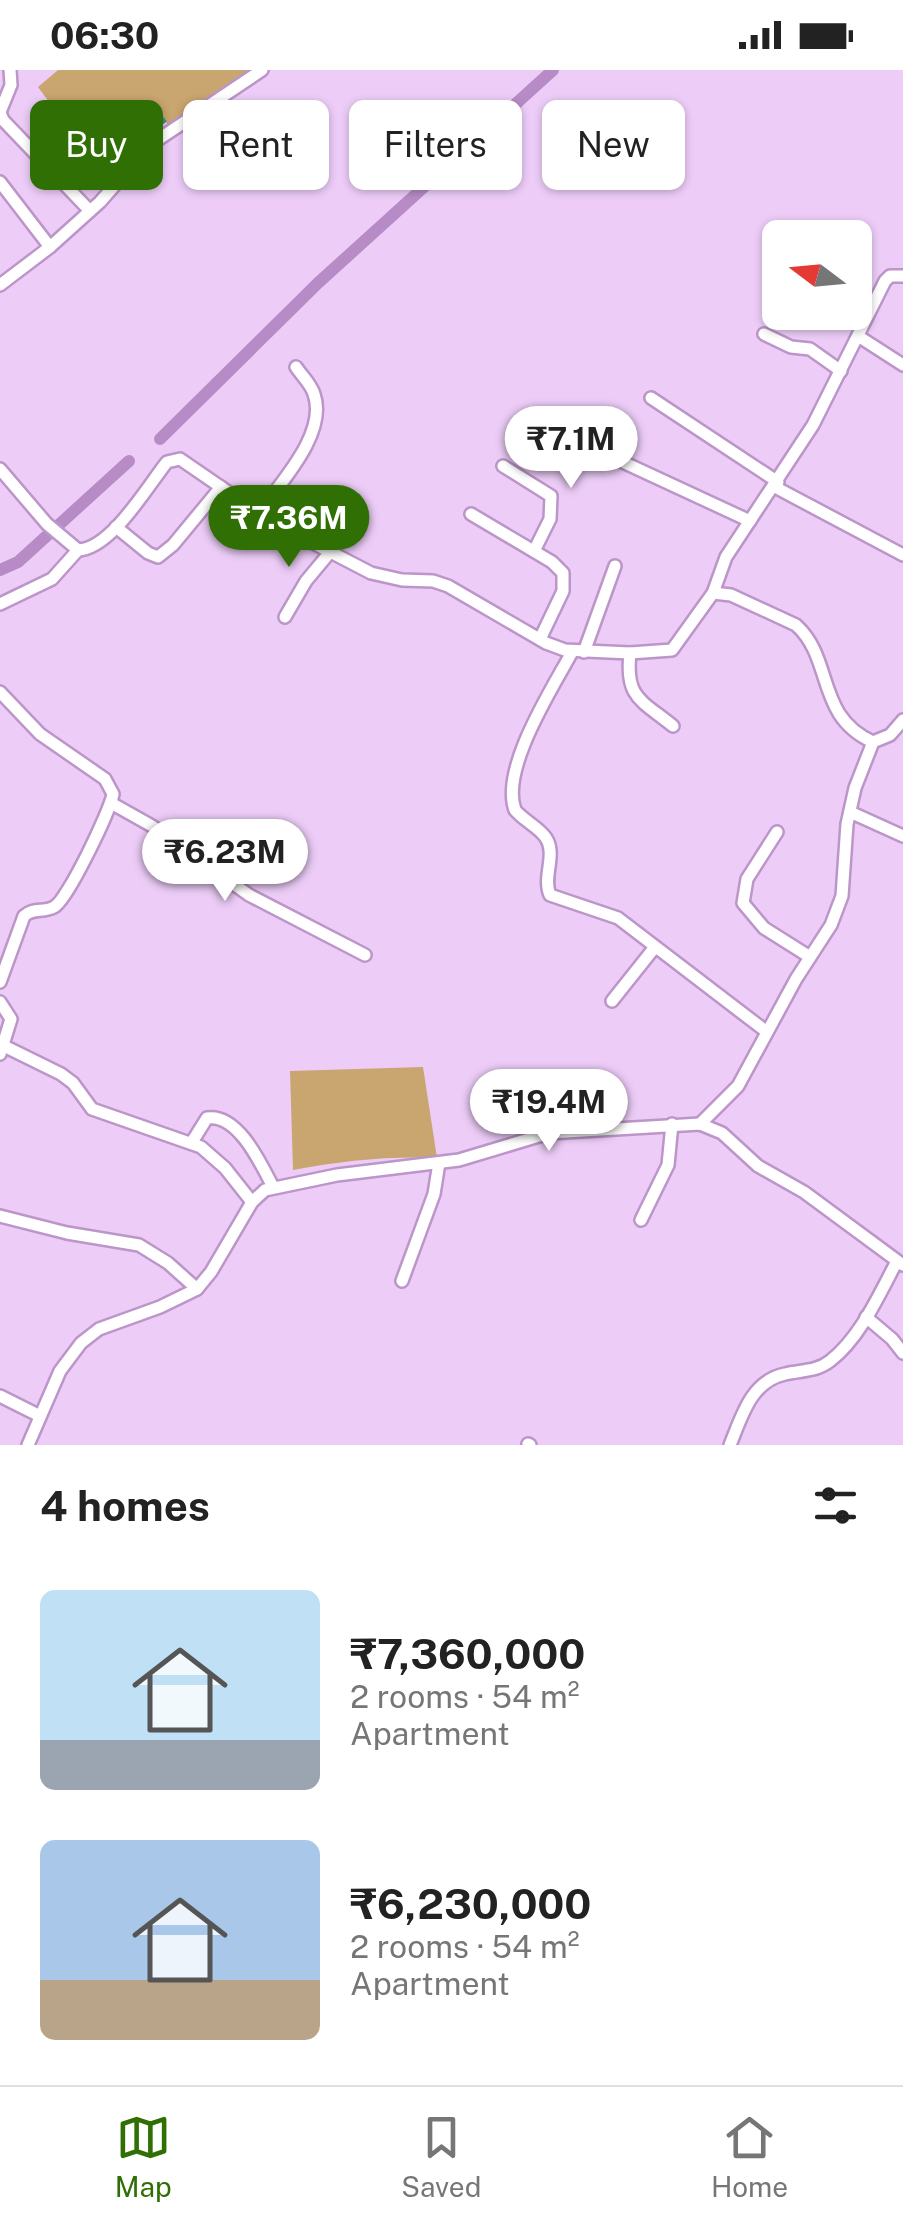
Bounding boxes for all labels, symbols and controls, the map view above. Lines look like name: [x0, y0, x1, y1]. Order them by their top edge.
text: 06:30: [50, 13, 159, 58]
chip: Buy: [30, 100, 163, 190]
chip: Rent: [183, 100, 329, 190]
chip: Filters: [349, 100, 522, 190]
chip: New: [542, 100, 685, 190]
north arrow: [762, 220, 872, 330]
map controls: [762, 220, 872, 330]
pin: ₹7.1M: [501, 406, 641, 491]
text: ₹7.1M: [527, 420, 615, 457]
pin: ₹7.36M: [208, 485, 370, 570]
text: ₹7.36M: [230, 499, 348, 536]
pin: ₹6.23M: [144, 819, 306, 904]
text: ₹6.23M: [164, 833, 286, 870]
pin: ₹19.4M: [468, 1069, 630, 1154]
text: ₹19.4M: [492, 1083, 606, 1120]
icon: filters: [808, 1478, 863, 1533]
text: 4 homes: [40, 1481, 210, 1530]
text: ₹7,360,000: [350, 1629, 585, 1678]
icon: home: [120, 1630, 240, 1750]
text: 2 rooms · 54 m²: [350, 1678, 579, 1715]
text: Apartment: [350, 1715, 510, 1752]
text: ₹6,230,000: [350, 1879, 591, 1928]
icon: home: [120, 1880, 240, 2000]
text: 2 rooms · 54 m²: [350, 1928, 579, 1965]
text: Apartment: [350, 1965, 510, 2002]
tab: Map: [115, 2110, 172, 2203]
tab: Saved: [401, 2110, 481, 2203]
tab: Home: [711, 2110, 788, 2203]

